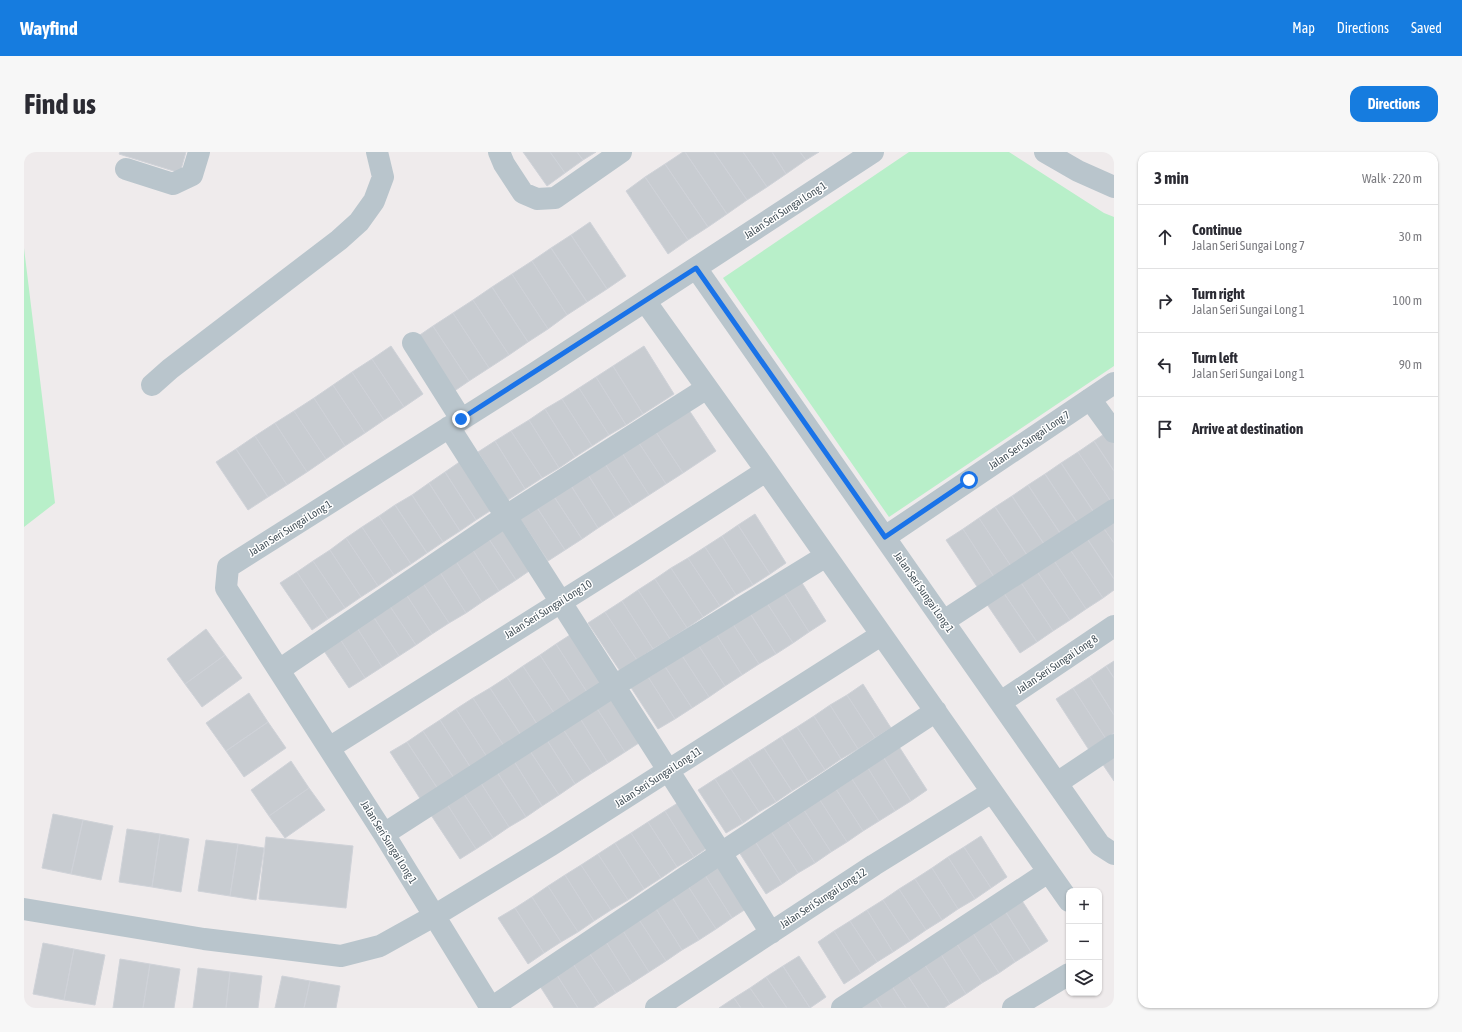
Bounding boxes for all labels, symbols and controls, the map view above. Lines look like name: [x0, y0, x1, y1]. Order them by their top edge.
text: Wayfind: [20, 17, 78, 39]
text: Map: [1292, 20, 1315, 36]
text: Directions: [1337, 20, 1389, 36]
text: Saved: [1411, 20, 1442, 36]
button: Directions: [1350, 86, 1438, 122]
text: Find us: [24, 88, 96, 120]
text: 3 min: [1154, 168, 1189, 188]
text: Walk · 220 m: [1362, 171, 1422, 186]
street label: Jalan Seri Sungai Long 1: [742, 179, 828, 241]
text: Continue: [1192, 221, 1242, 238]
icon: ahead: [1154, 226, 1176, 248]
text: 30 m: [1399, 229, 1422, 244]
text: Jalan Seri Sungai Long 7: [1192, 238, 1305, 253]
text: Turn right: [1192, 285, 1245, 302]
icon: right: [1154, 290, 1176, 312]
text: 100 m: [1393, 293, 1422, 308]
text: Jalan Seri Sungai Long 1: [1192, 302, 1305, 317]
text: Turn left: [1192, 349, 1238, 366]
icon: left: [1154, 354, 1176, 376]
text: 90 m: [1399, 357, 1422, 372]
text: Jalan Seri Sungai Long 1: [1192, 366, 1305, 381]
street label: Jalan Seri Sungai Long 7: [986, 408, 1072, 472]
route end: [452, 410, 470, 428]
icon: arrive: [1154, 418, 1176, 440]
text: Arrive at destination: [1192, 420, 1303, 437]
route start: [960, 471, 978, 489]
street label: Jalan Seri Sungai Long 1: [246, 498, 334, 558]
street label: Jalan Seri Sungai Long 1: [892, 549, 956, 635]
street label: Jalan Seri Sungai Long 10: [502, 577, 594, 641]
street label: Jalan Seri Sungai Long 8: [1014, 632, 1100, 696]
street label: Jalan Seri Sungai Long 11: [613, 745, 703, 809]
street label: Jalan Seri Sungai Long 1: [359, 798, 419, 886]
street label: Jalan Seri Sungai Long 12: [778, 866, 868, 930]
map controls: [1066, 888, 1102, 996]
button: +: [1066, 888, 1102, 924]
button: −: [1066, 924, 1102, 960]
button: layers: [1066, 960, 1102, 996]

